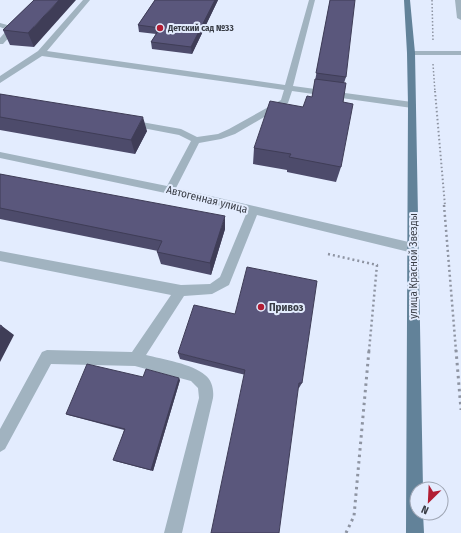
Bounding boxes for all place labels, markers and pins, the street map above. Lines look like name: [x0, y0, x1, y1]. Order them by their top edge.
marker: Детский сад №33: [155, 23, 165, 33]
place label: Детский сад №33: [167, 23, 234, 33]
place label: Привоз: [269, 301, 304, 314]
marker: Привоз: [256, 302, 266, 312]

